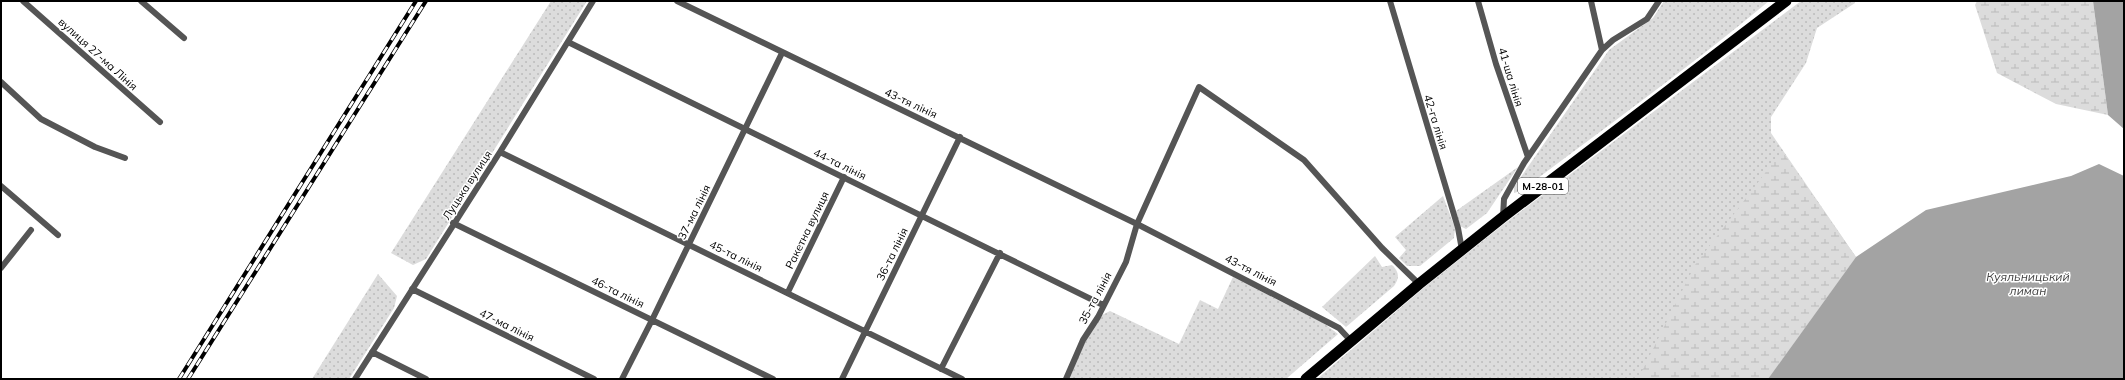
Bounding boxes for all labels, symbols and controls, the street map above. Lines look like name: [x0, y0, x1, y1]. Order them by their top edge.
street label: вулиця 27-ма Лінія: [56, 15, 140, 93]
street label: 41-ша лінія: [1495, 46, 1527, 108]
street label: 43-тя лінія: [883, 85, 939, 121]
street label: 42-га лінія: [1421, 93, 1451, 151]
street label: 44-та лінія: [811, 145, 869, 183]
street label: Луцька вулиця: [439, 148, 495, 222]
road number: М-28-01: [1518, 178, 1568, 194]
street label: 37-ма лінія: [675, 182, 713, 242]
street label: Ракетна вулиця: [782, 189, 832, 271]
street label: 36-та лінія: [873, 225, 911, 283]
street label: 45-та лінія: [707, 237, 765, 275]
street label: 43-тя лінія: [1223, 251, 1279, 289]
water label: Куяльницький лиман: [1986, 269, 2070, 298]
street label: 35-та лінія: [1075, 270, 1115, 326]
street label: 46-та лінія: [589, 273, 647, 311]
street label: 47-ма лінія: [477, 306, 537, 344]

